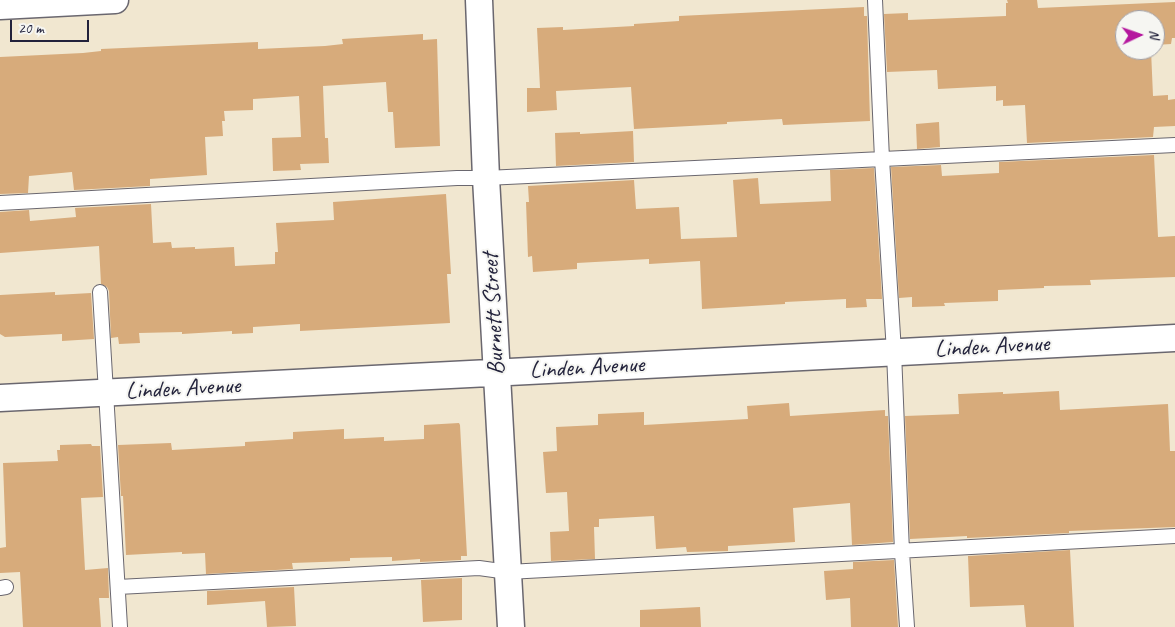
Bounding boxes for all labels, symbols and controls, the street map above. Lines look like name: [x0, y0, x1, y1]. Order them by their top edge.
scale bar: [12, 10, 91, 42]
north arrow: [1115, 10, 1165, 60]
text: 20 m: [18, 19, 44, 38]
text: N: [1146, 29, 1163, 39]
street label: Burnett Street: [476, 252, 512, 376]
street label: Linden Avenue: [934, 330, 1050, 364]
street label: Linden Avenue: [529, 351, 645, 385]
street label: Linden Avenue: [125, 372, 241, 406]

